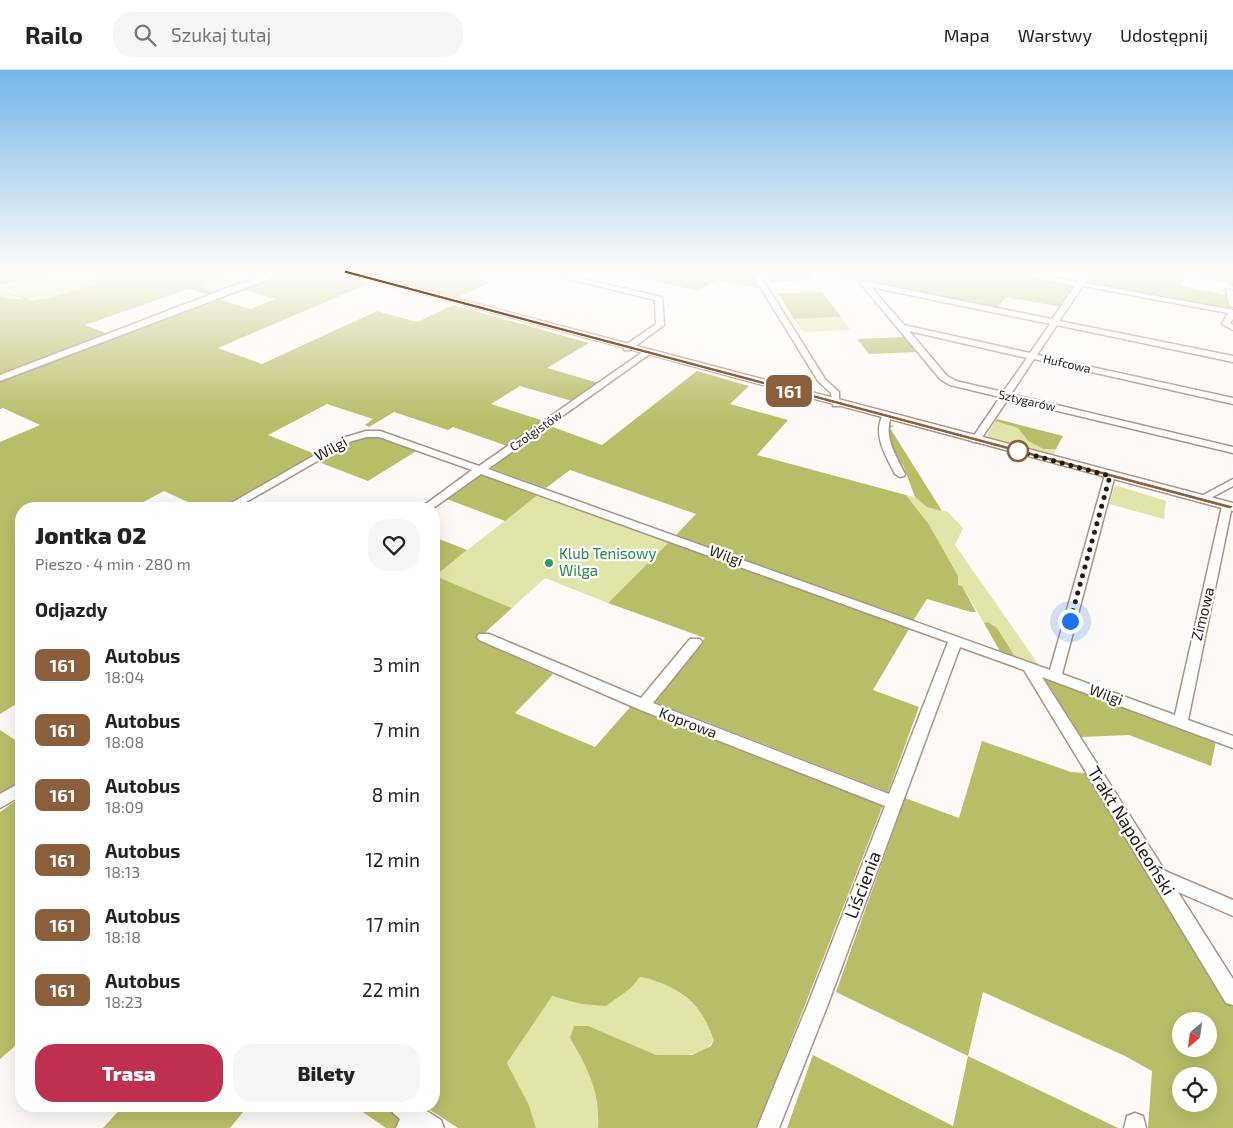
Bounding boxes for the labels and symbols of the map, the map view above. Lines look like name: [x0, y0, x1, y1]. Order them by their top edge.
street label: Hufcowa: [1042, 351, 1092, 375]
line badge: 161: [760, 375, 818, 407]
street label: Sztygarów: [997, 387, 1057, 413]
street label: Czołgistów: [507, 407, 564, 453]
street label: Wilgi: [311, 432, 350, 464]
unlabelled marker: [1007, 440, 1029, 462]
street label: Wilgi: [707, 541, 746, 569]
place label: Klub Tenisowy Wilga: [559, 544, 656, 579]
marker: Klub Tenisowy Wilga: [543, 557, 555, 569]
street label: Zimowa: [1187, 585, 1217, 642]
your location: [1058, 609, 1083, 634]
street label: Wilgi: [1087, 680, 1126, 708]
street label: Koprowa: [657, 703, 720, 741]
street label: Trakt Napoleoński: [1083, 762, 1180, 899]
street label: Liścienia: [839, 848, 885, 922]
north arrow: [1172, 1012, 1218, 1058]

